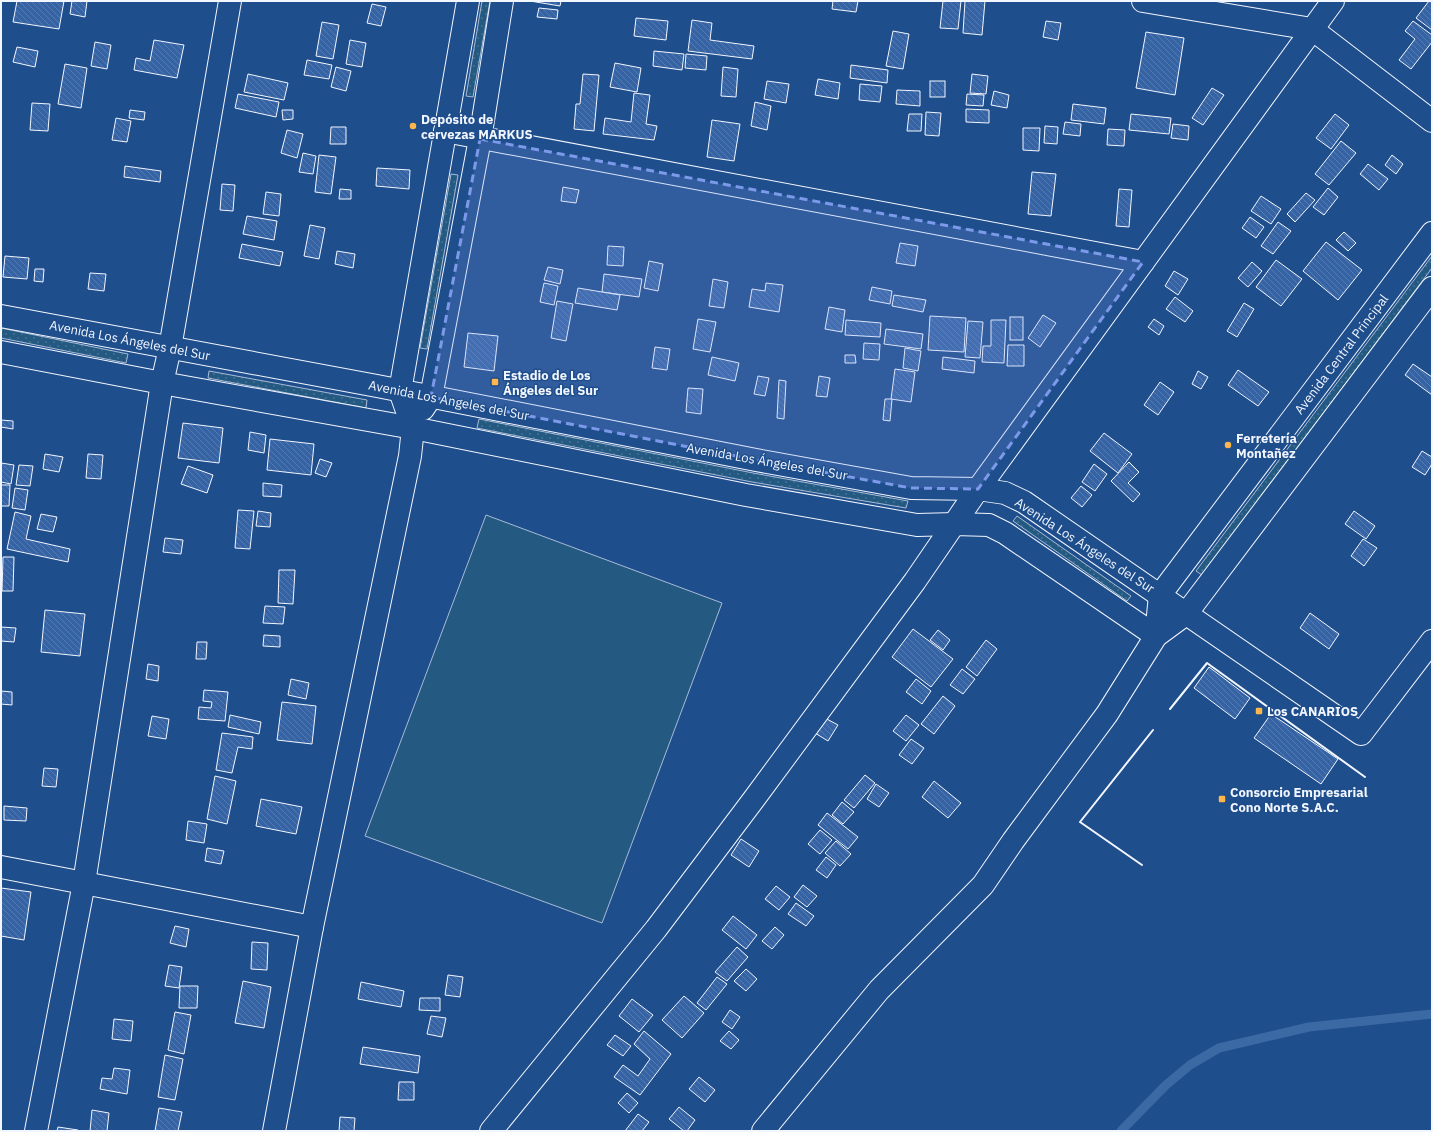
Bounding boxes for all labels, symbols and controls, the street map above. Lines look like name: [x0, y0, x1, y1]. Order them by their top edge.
place label: Depósito de cervezas MARKUS: [421, 111, 533, 143]
marker: Depósito de cervezas MARKUS: [408, 121, 418, 131]
street label: Avenida Central Principal: [1291, 290, 1392, 418]
street label: Avenida Los Ángeles del Sur: [48, 317, 212, 364]
place label: Estadio de Los Ángeles del Sur: [503, 367, 598, 399]
street label: Avenida Los Ángeles del Sur: [367, 377, 531, 424]
marker: Estadio de Los Ángeles del Sur: [490, 377, 500, 387]
place label: Ferretería Montañez: [1236, 430, 1297, 462]
street label: Avenida Los Ángeles del Sur: [685, 439, 849, 484]
marker: Ferretería Montañez: [1223, 440, 1233, 450]
street label: Avenida Los Ángeles del Sur: [1012, 494, 1158, 597]
place label: Los CANARIOS: [1267, 703, 1358, 720]
marker: Los CANARIOS: [1254, 706, 1264, 716]
place label: Consorcio Empresarial Cono Norte S.A.C.: [1230, 784, 1368, 816]
marker: Consorcio Empresarial Cono Norte S.A.C.: [1217, 794, 1227, 804]

